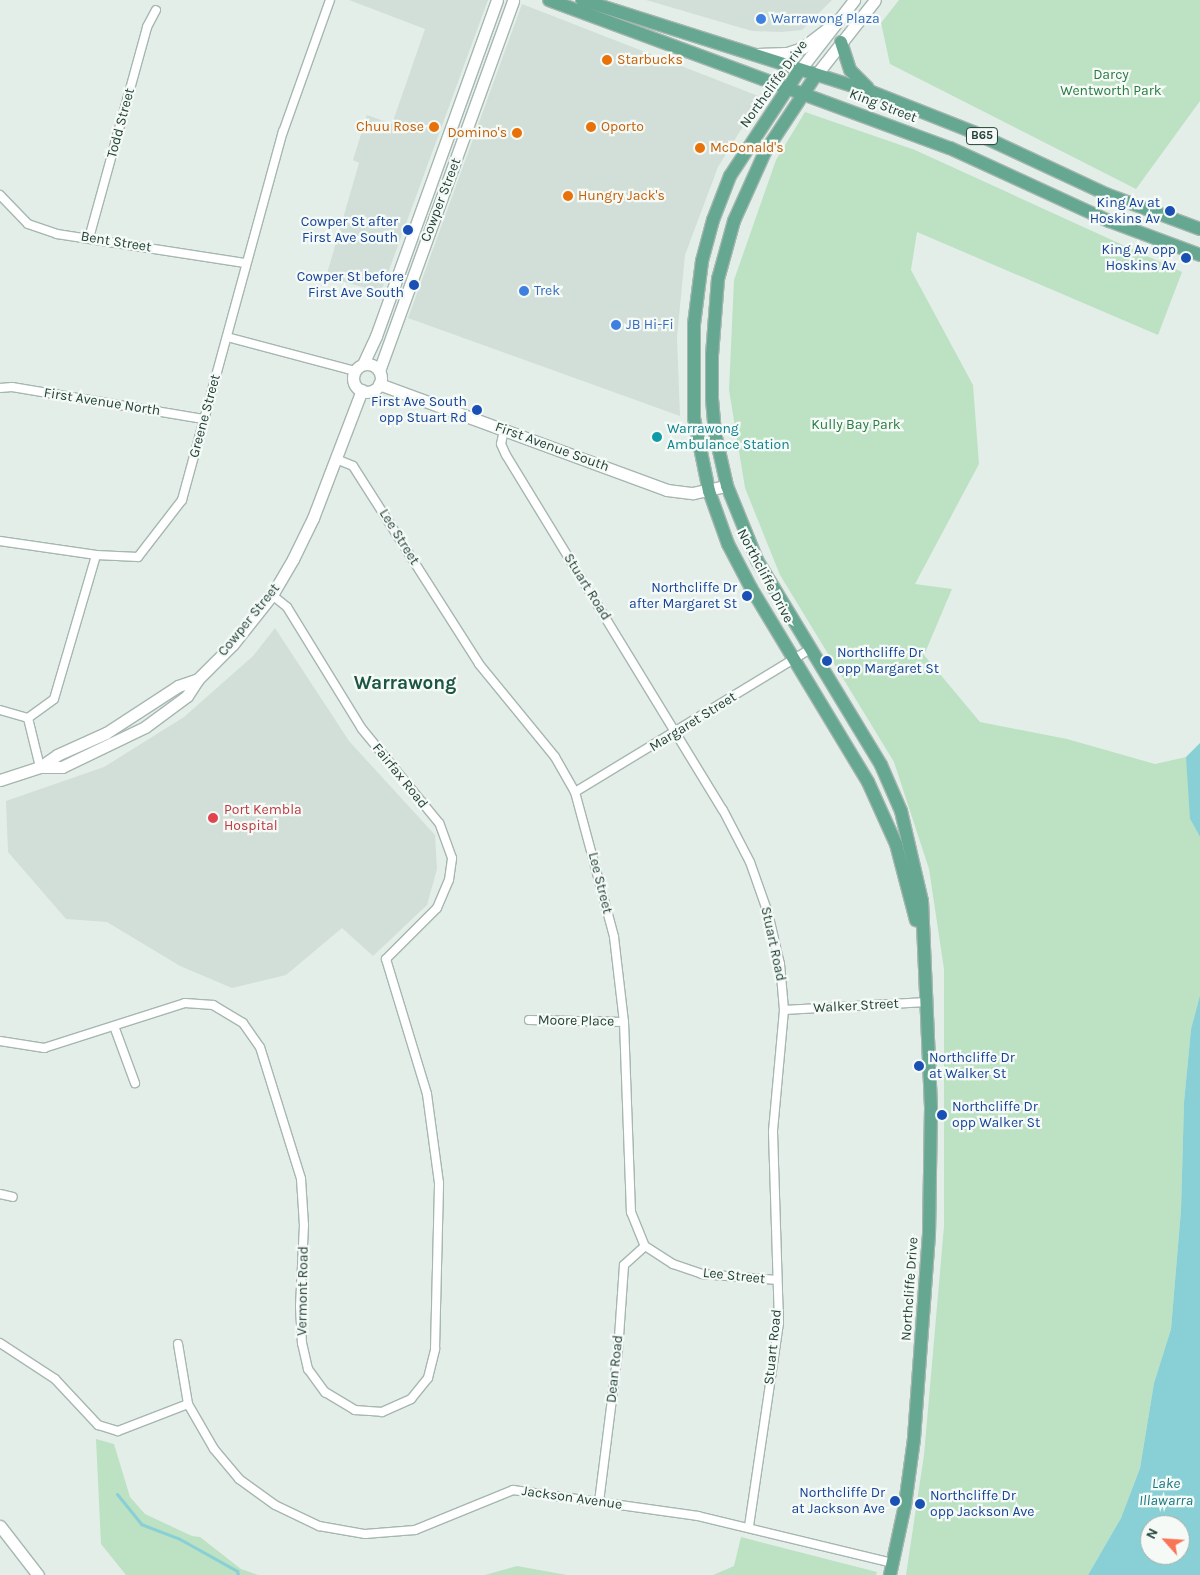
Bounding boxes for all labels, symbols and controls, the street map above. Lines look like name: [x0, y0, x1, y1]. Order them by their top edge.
place label: Warrawong Plaza: [771, 11, 880, 27]
marker: Warrawong Plaza: [755, 13, 767, 25]
street label: Northcliffe Drive: [737, 37, 811, 131]
place label: Starbucks: [617, 52, 683, 68]
marker: Starbucks: [601, 54, 613, 66]
park label: Darcy Wentworth Park: [1060, 67, 1162, 100]
street label: King Street: [847, 85, 919, 127]
street label: Todd Street: [104, 86, 138, 160]
place label: Chuu Rose: [356, 119, 424, 135]
place label: Oporto: [601, 119, 644, 135]
marker: Chuu Rose: [428, 121, 440, 133]
marker: Oporto: [585, 121, 597, 133]
place label: Domino's: [447, 125, 507, 141]
road number: B65: [966, 126, 998, 146]
marker: Domino's: [511, 127, 523, 139]
place label: McDonald's: [710, 140, 784, 156]
marker: McDonald's: [694, 142, 706, 154]
street label: Cowper Street: [417, 156, 465, 244]
place label: Hungry Jack's: [578, 188, 665, 204]
marker: Hungry Jack's: [562, 190, 574, 202]
place label: King Av at Hoskins Av: [1090, 195, 1160, 228]
marker: King Av at Hoskins Av: [1164, 205, 1176, 217]
place label: Cowper St after First Ave South: [301, 214, 398, 246]
marker: Cowper St after First Ave South: [402, 224, 414, 236]
street label: Bent Street: [79, 228, 153, 256]
place label: King Av opp Hoskins Av: [1102, 242, 1176, 274]
marker: King Av opp Hoskins Av: [1180, 252, 1192, 264]
place label: Cowper St before First Ave South: [297, 269, 404, 302]
marker: Cowper St before First Ave South: [408, 279, 420, 291]
place label: Trek: [534, 283, 560, 299]
marker: Trek: [518, 285, 530, 297]
place label: JB Hi-Fi: [626, 317, 674, 333]
marker: JB Hi-Fi: [610, 319, 622, 331]
street label: Greene Street: [186, 372, 224, 460]
street label: First Avenue North: [42, 384, 162, 420]
place label: First Ave South opp Stuart Rd: [371, 394, 467, 427]
marker: First Ave South opp Stuart Rd: [471, 404, 483, 416]
park label: Kully Bay Park: [811, 417, 901, 433]
street label: First Avenue South: [493, 419, 611, 475]
place label: Warrawong Ambulance Station: [667, 421, 790, 454]
marker: Warrawong Ambulance Station: [651, 431, 663, 443]
street label: Lee Street: [375, 506, 423, 568]
street label: Northcliffe Drive: [733, 526, 797, 626]
street label: Stuart Road: [560, 550, 614, 624]
street label: Cowper Street: [215, 580, 283, 660]
place label: Northcliffe Dr after Margaret St: [629, 580, 737, 612]
marker: Northcliffe Dr after Margaret St: [741, 590, 753, 602]
place label: Northcliffe Dr opp Margaret St: [837, 645, 939, 678]
marker: Northcliffe Dr opp Margaret St: [821, 655, 833, 667]
district label: Warrawong: [354, 673, 456, 695]
street label: Margaret Street: [646, 689, 740, 755]
street label: Fairfax Road: [369, 740, 431, 812]
place label: Port Kembla Hospital: [224, 802, 302, 834]
marker: Port Kembla Hospital: [206, 811, 220, 825]
street label: Lee Street: [584, 851, 616, 915]
street label: Stuart Road: [757, 905, 789, 983]
street label: Walker Street: [813, 995, 899, 1017]
street label: Moore Place: [538, 1012, 614, 1030]
place label: Northcliffe Dr at Walker St: [929, 1050, 1015, 1082]
marker: Northcliffe Dr at Walker St: [913, 1060, 925, 1072]
place label: Northcliffe Dr opp Walker St: [952, 1099, 1040, 1132]
marker: Northcliffe Dr opp Walker St: [936, 1109, 948, 1121]
street label: Northcliffe Drive: [898, 1236, 922, 1342]
street label: Vermont Road: [294, 1246, 312, 1336]
street label: Lee Street: [702, 1264, 766, 1288]
street label: Stuart Road: [761, 1308, 785, 1386]
street label: Dean Road: [603, 1334, 627, 1404]
water label: Lake Illawarra: [1139, 1474, 1193, 1509]
street label: Jackson Avenue: [521, 1483, 623, 1513]
place label: Northcliffe Dr at Jackson Ave: [791, 1485, 885, 1518]
place label: Northcliffe Dr opp Jackson Ave: [930, 1488, 1035, 1520]
marker: Northcliffe Dr at Jackson Ave: [889, 1495, 901, 1507]
marker: Northcliffe Dr opp Jackson Ave: [914, 1498, 926, 1510]
north arrow: [1140, 1515, 1190, 1565]
text: N: [1142, 1525, 1162, 1542]

